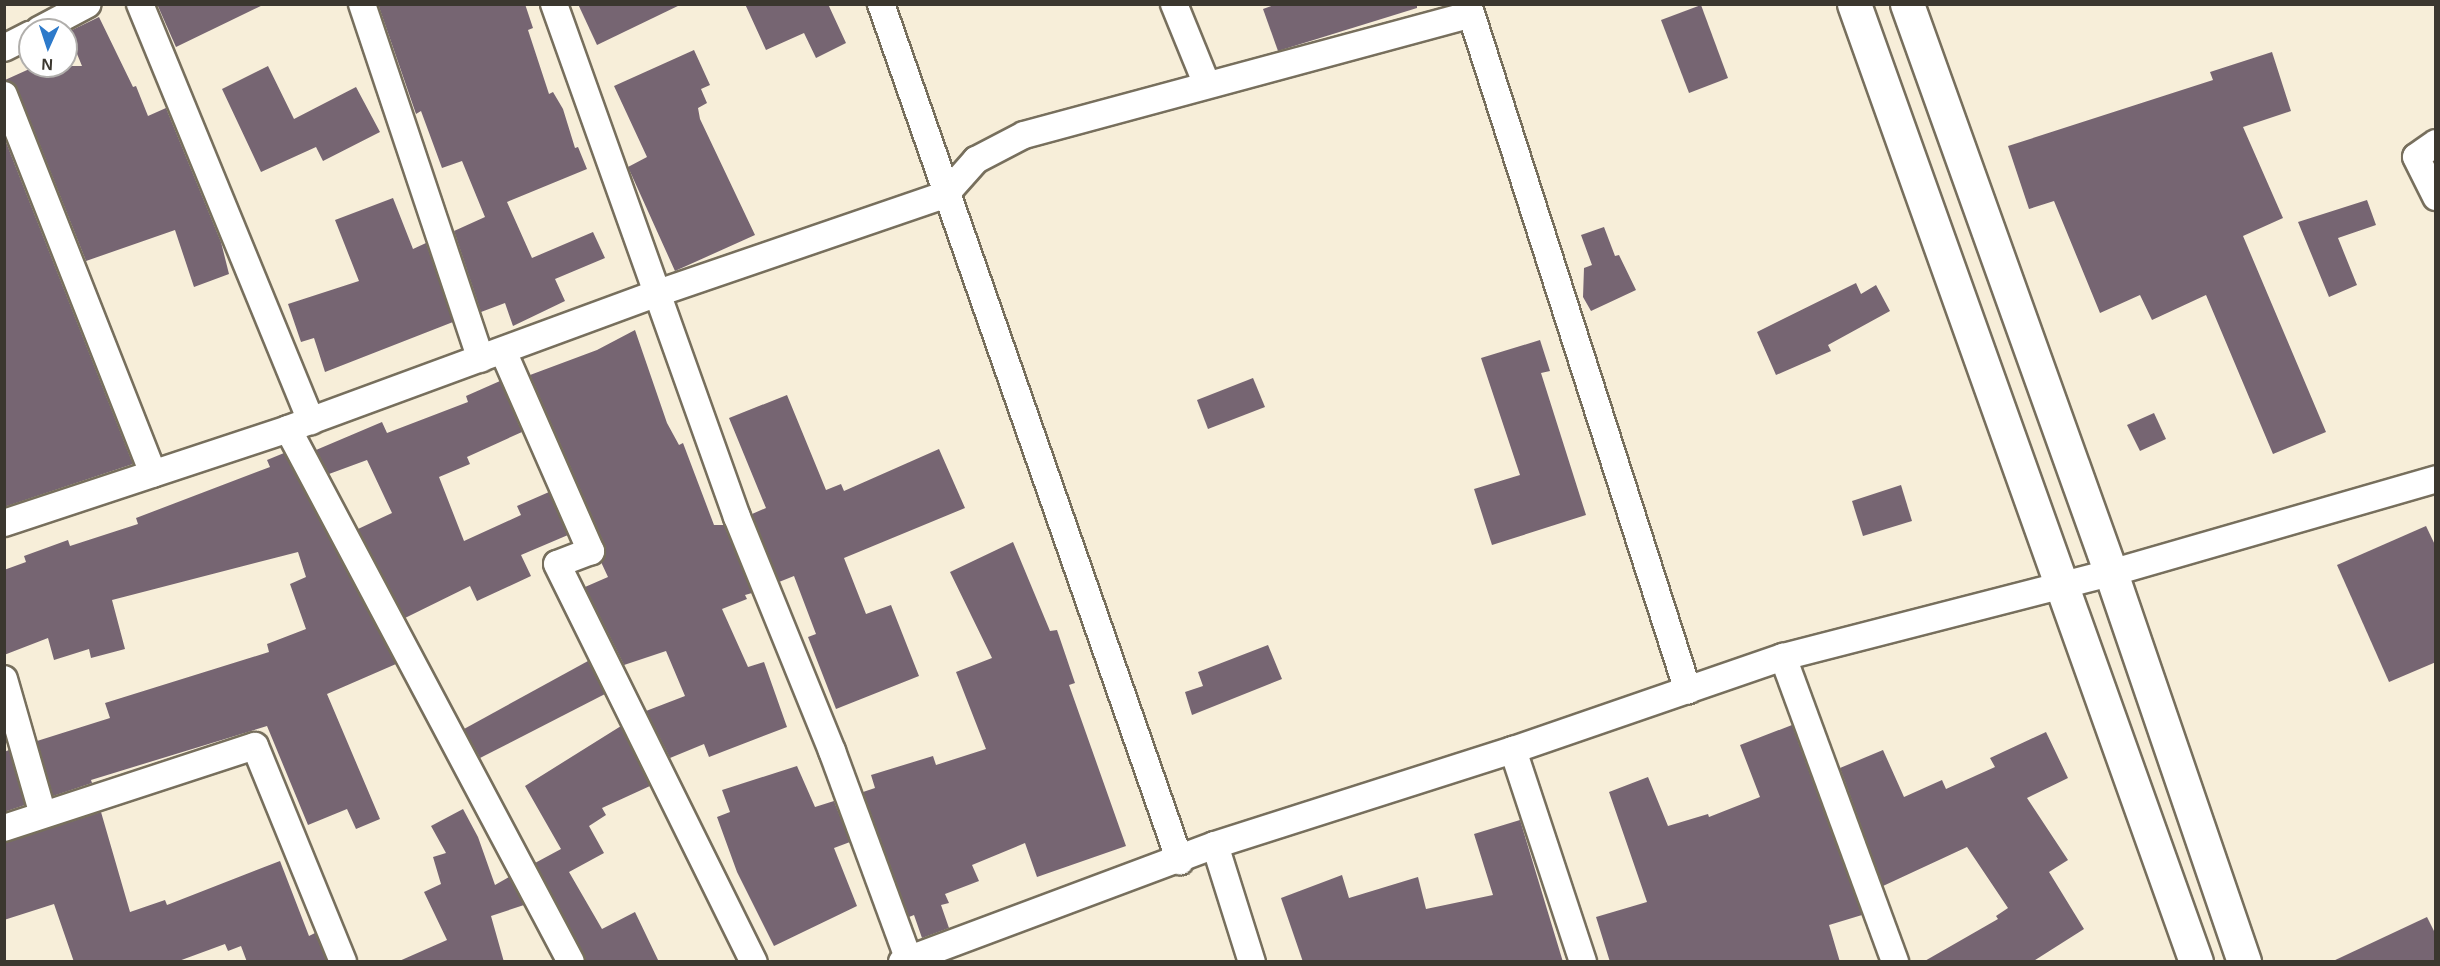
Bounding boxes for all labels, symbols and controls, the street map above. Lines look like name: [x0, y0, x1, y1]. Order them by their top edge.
north arrow: [18, 18, 78, 78]
text: N: [41, 56, 53, 73]

